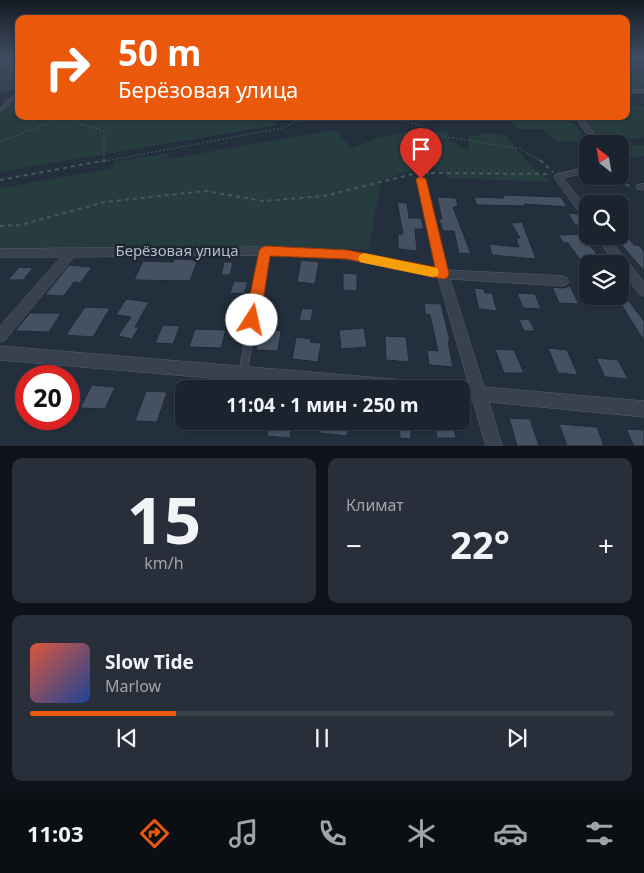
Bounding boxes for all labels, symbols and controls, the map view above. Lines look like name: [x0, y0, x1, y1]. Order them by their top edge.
text: 50 m: [118, 29, 201, 76]
icon: right: [35, 35, 100, 100]
text: Берёзовая улица: [118, 74, 298, 104]
pin: [400, 128, 442, 179]
icon: arrive: [407, 135, 435, 163]
north arrow: [579, 135, 629, 185]
map controls: [579, 135, 629, 305]
button: search: [579, 195, 629, 245]
street label: Берёзовая улица: [116, 240, 238, 260]
button: layers: [579, 255, 629, 305]
position arrow: [225, 293, 277, 345]
speed limit sign: 20: [15, 365, 80, 430]
text: 11:04 · 1 мин · 250 m: [226, 392, 419, 418]
text: 15: [127, 475, 201, 563]
text: Климат: [346, 494, 404, 516]
text: 22°: [450, 518, 510, 570]
text: −: [346, 526, 362, 564]
text: +: [598, 526, 614, 564]
text: km/h: [144, 552, 184, 574]
text: Slow Tide: [105, 649, 194, 675]
text: Marlow: [105, 675, 161, 697]
icon: previous: [113, 724, 141, 752]
icon: pause: [308, 724, 336, 752]
icon: next: [503, 724, 531, 752]
icon: directions: [137, 816, 172, 851]
icon: music: [226, 816, 261, 851]
icon: phone: [315, 816, 350, 851]
icon: climate: [404, 816, 439, 851]
icon: car: [493, 816, 528, 851]
icon: filters: [582, 816, 617, 851]
text: 11:03: [27, 818, 83, 848]

